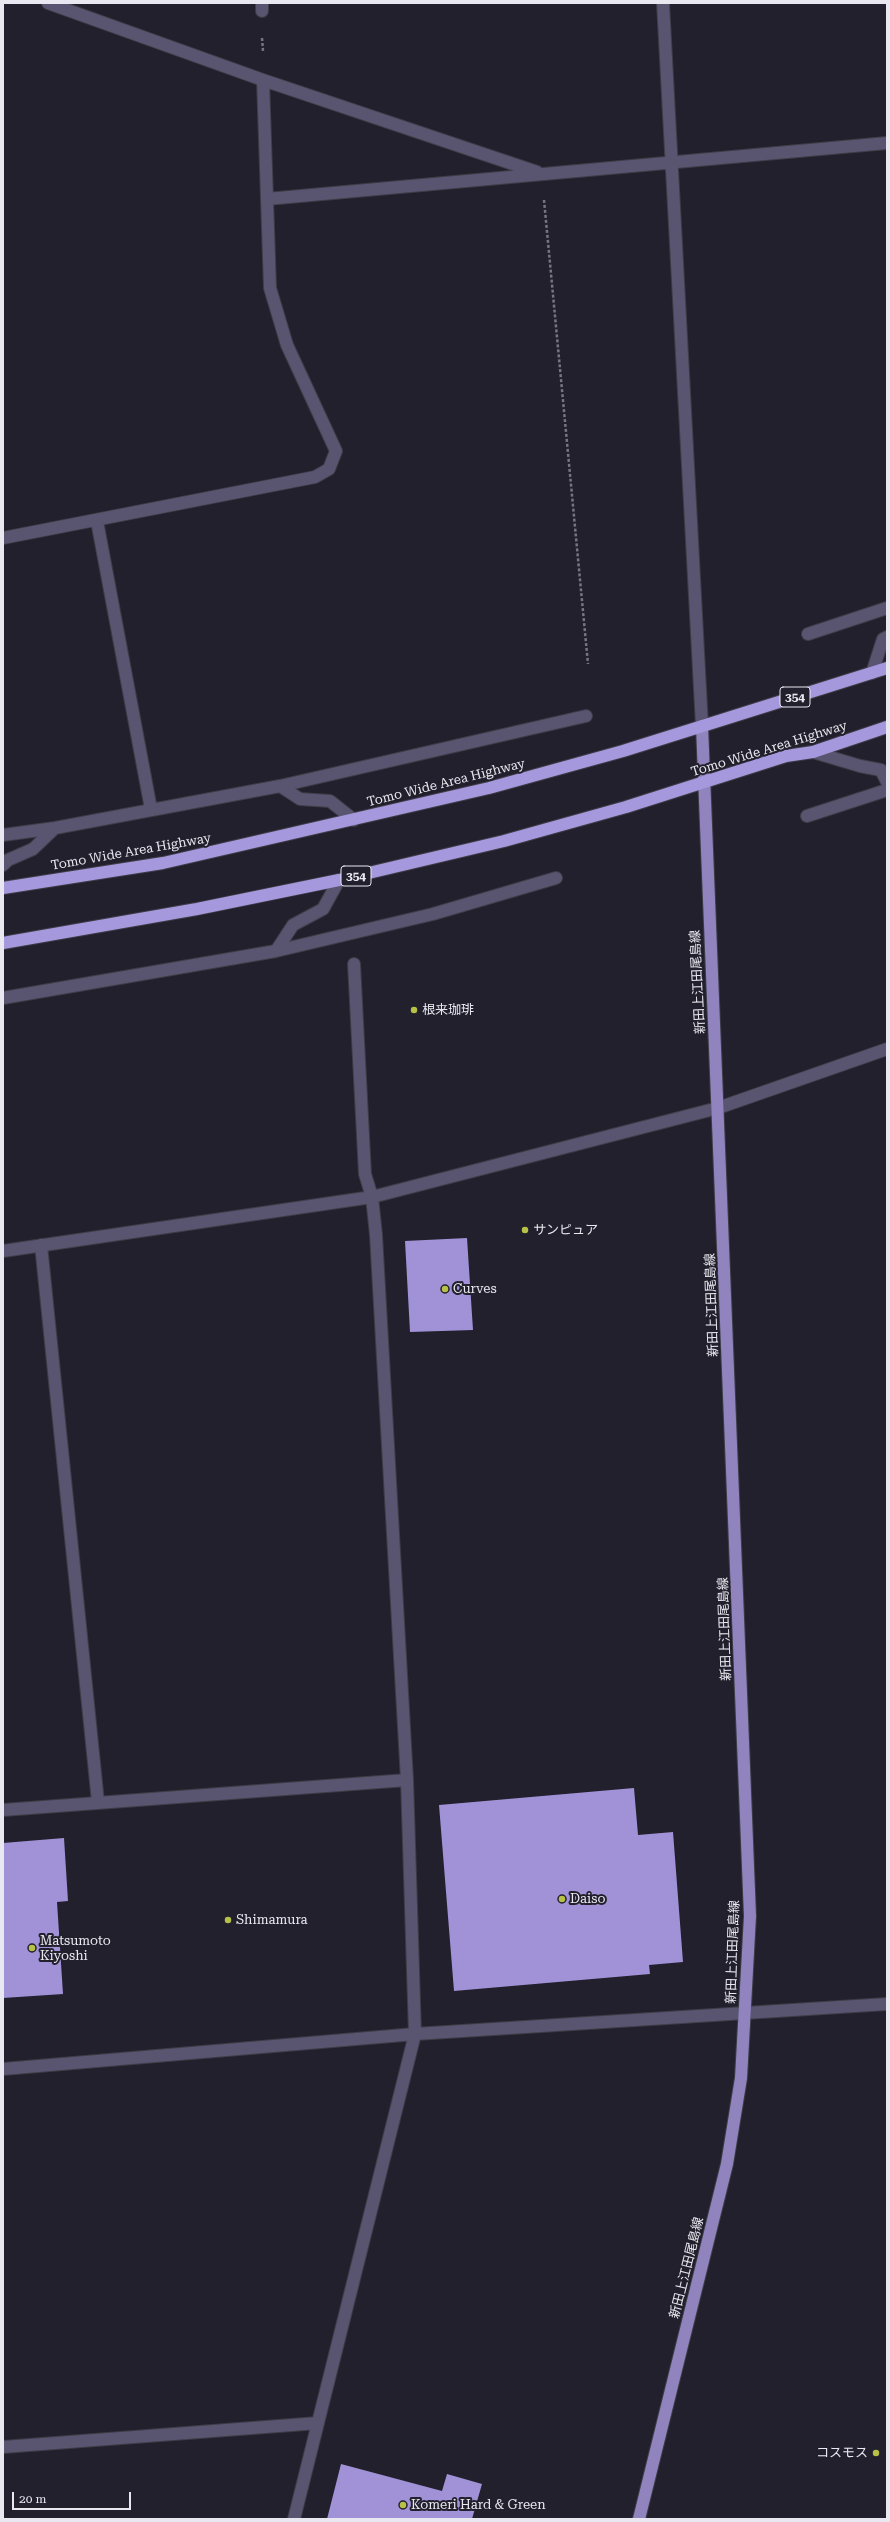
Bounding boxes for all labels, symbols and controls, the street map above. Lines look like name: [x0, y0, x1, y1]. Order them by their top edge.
road number: 354: [780, 687, 810, 707]
street label: Tomo Wide Area Highway: [689, 718, 849, 780]
street label: Tomo Wide Area Highway: [365, 756, 527, 810]
street label: Tomo Wide Area Highway: [50, 830, 212, 874]
road number: 354: [341, 866, 371, 886]
street label: 新田上江田尾島線: [687, 930, 709, 1034]
place label: 根来珈琲: [422, 1002, 474, 1018]
marker: 根来珈琲: [409, 1005, 419, 1015]
place label: サンピュア: [533, 1222, 598, 1238]
marker: サンピュア: [520, 1225, 530, 1235]
street label: 新田上江田尾島線: [702, 1253, 722, 1357]
place label: Curves: [453, 1281, 497, 1297]
marker: Curves: [440, 1284, 450, 1294]
street label: 新田上江田尾島線: [715, 1577, 735, 1681]
place label: Daiso: [570, 1891, 605, 1907]
marker: Daiso: [557, 1894, 567, 1904]
street label: 新田上江田尾島線: [723, 1900, 743, 2004]
place label: Shimamura: [236, 1912, 308, 1928]
marker: Shimamura: [223, 1915, 233, 1925]
place label: Matsumoto Kiyoshi: [40, 1933, 111, 1964]
marker: Matsumoto Kiyoshi: [27, 1943, 37, 1953]
street label: 新田上江田尾島線: [667, 2216, 707, 2320]
place label: コスモス: [816, 2445, 868, 2461]
marker: コスモス: [871, 2448, 881, 2458]
scale bar: [14, 2484, 133, 2510]
text: 20 m: [19, 2492, 46, 2506]
place label: Komeri Hard & Green: [411, 2497, 546, 2513]
marker: Komeri Hard & Green: [398, 2500, 408, 2510]

